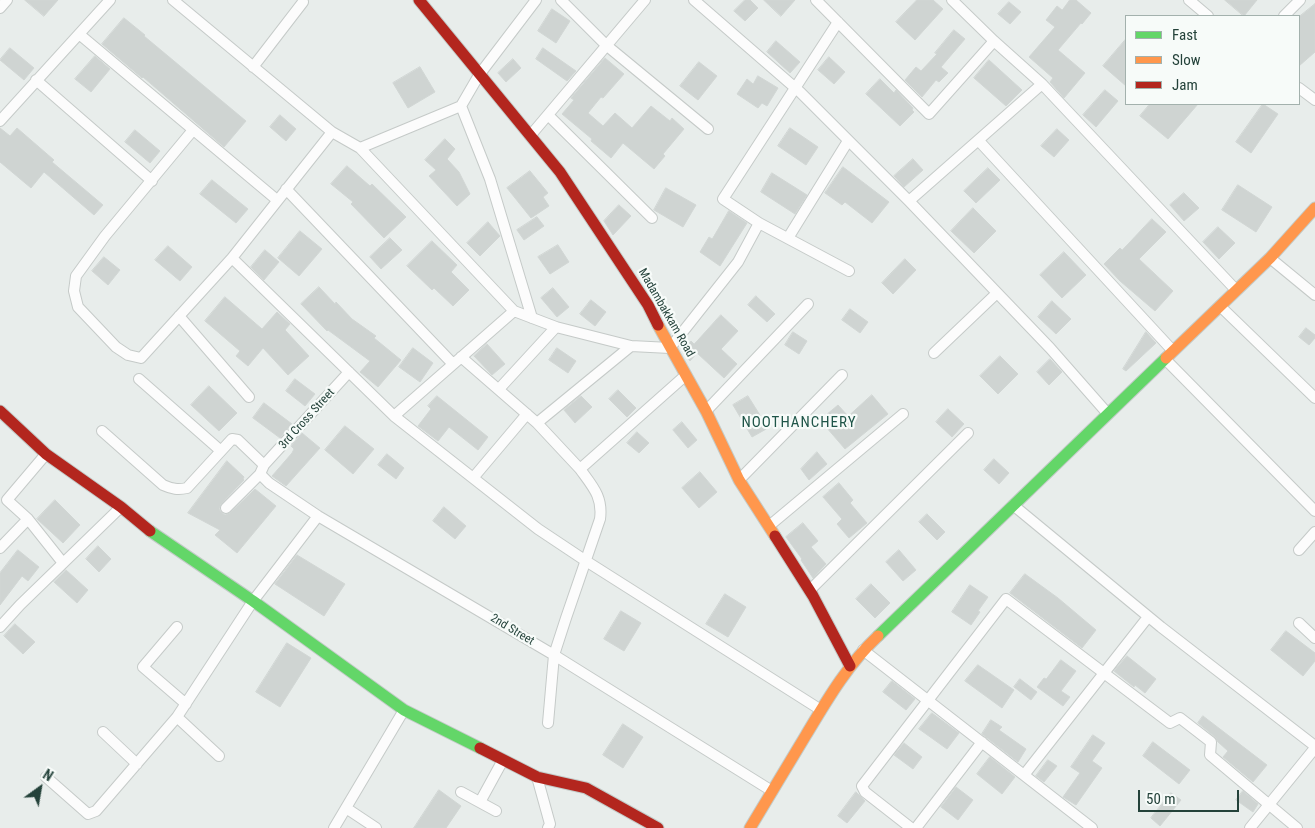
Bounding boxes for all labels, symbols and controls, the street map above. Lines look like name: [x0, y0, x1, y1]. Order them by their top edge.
legend: [1125, 15, 1300, 105]
text: Fast: [1172, 26, 1197, 44]
text: Slow: [1172, 51, 1201, 69]
text: Jam: [1172, 76, 1198, 94]
street label: Madambakkam Road: [635, 266, 697, 360]
street label: 3rd Cross Street: [276, 386, 338, 452]
district label: NOOTHANCHERY: [740, 414, 858, 432]
street label: 2nd Street: [487, 611, 537, 649]
north arrow: [15, 763, 65, 813]
text: N: [40, 766, 56, 784]
scale bar: [1140, 780, 1241, 812]
text: 50 m: [1146, 790, 1176, 808]

